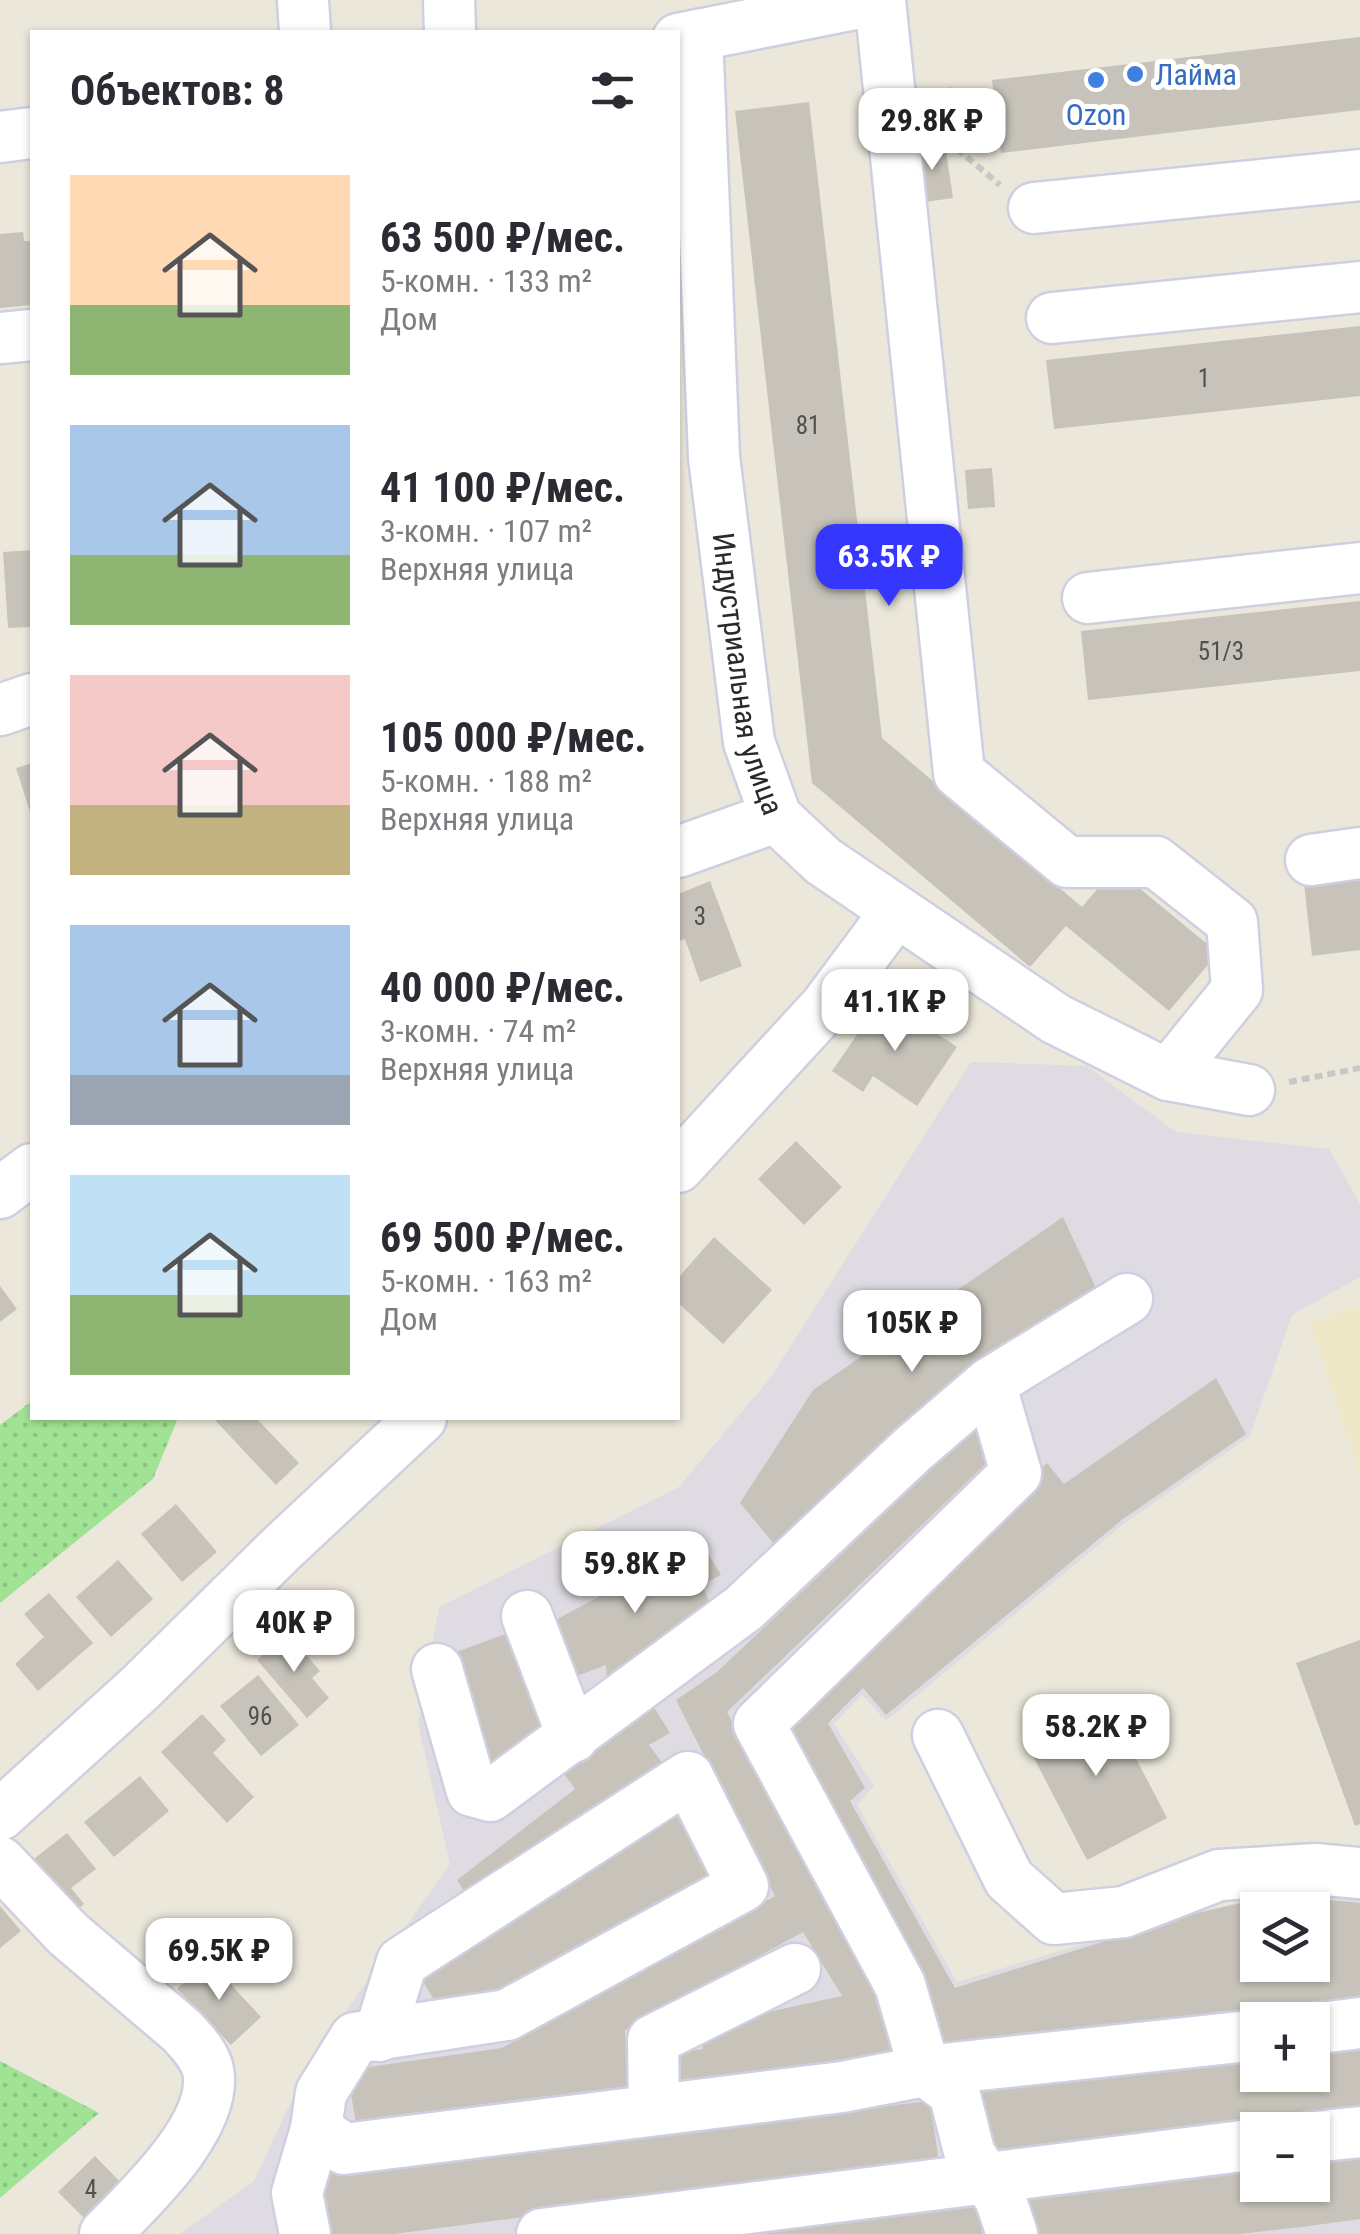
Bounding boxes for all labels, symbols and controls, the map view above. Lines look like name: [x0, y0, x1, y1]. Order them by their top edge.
place label: Лайма: [1155, 57, 1237, 92]
icon: filters: [585, 63, 640, 118]
marker: Лайма: [1124, 63, 1146, 85]
text: Объектов: 8: [70, 66, 284, 115]
marker: Ozon: [1085, 69, 1107, 91]
pin: 29.8K ₽: [840, 88, 1024, 173]
place label: Ozon: [1066, 97, 1126, 132]
text: 29.8K ₽: [881, 101, 983, 139]
text: 63 500 ₽/мес.: [380, 213, 625, 262]
icon: home: [150, 215, 270, 335]
text: 5-комн. · 133 m²: [380, 262, 592, 300]
text: Дом: [380, 300, 438, 338]
house number: 1: [1198, 364, 1210, 393]
house number: 81: [796, 411, 820, 440]
text: 41 100 ₽/мес.: [380, 463, 625, 512]
icon: home: [150, 465, 270, 585]
text: 3-комн. · 107 m²: [380, 512, 592, 550]
pin: 63.5K ₽: [797, 524, 981, 609]
street label: Индустриальная улица: [706, 531, 791, 819]
text: 63.5K ₽: [838, 537, 940, 575]
text: Верхняя улица: [380, 550, 574, 588]
house number: 51/3: [1198, 637, 1244, 666]
text: 105 000 ₽/мес.: [380, 713, 646, 762]
icon: home: [150, 715, 270, 835]
text: 5-комн. · 188 m²: [380, 762, 592, 800]
text: Верхняя улица: [380, 800, 574, 838]
house number: 3: [694, 902, 706, 931]
text: 40 000 ₽/мес.: [380, 963, 625, 1012]
icon: home: [150, 965, 270, 1085]
pin: 41.1K ₽: [803, 969, 987, 1054]
text: 41.1K ₽: [844, 982, 946, 1020]
text: 3-комн. · 74 m²: [380, 1012, 576, 1050]
text: Верхняя улица: [380, 1050, 574, 1088]
text: 69 500 ₽/мес.: [380, 1213, 625, 1262]
icon: home: [150, 1215, 270, 1335]
text: 5-комн. · 163 m²: [380, 1262, 592, 1300]
pin: 105K ₽: [831, 1290, 993, 1375]
text: Дом: [380, 1300, 438, 1338]
text: 105K ₽: [865, 1303, 959, 1341]
pin: 59.8K ₽: [543, 1531, 727, 1616]
text: 59.8K ₽: [584, 1544, 686, 1582]
pin: 40K ₽: [224, 1590, 364, 1675]
text: 40K ₽: [255, 1603, 333, 1641]
pin: 58.2K ₽: [1004, 1694, 1188, 1779]
house number: 96: [248, 1702, 272, 1731]
text: 58.2K ₽: [1045, 1707, 1147, 1745]
map controls: [1240, 1892, 1330, 2202]
button: layers: [1240, 1892, 1330, 1982]
pin: 69.5K ₽: [127, 1918, 311, 2003]
text: 69.5K ₽: [168, 1931, 270, 1969]
button: +: [1240, 2002, 1330, 2092]
button: −: [1240, 2112, 1330, 2202]
house number: 4: [85, 2175, 97, 2204]

